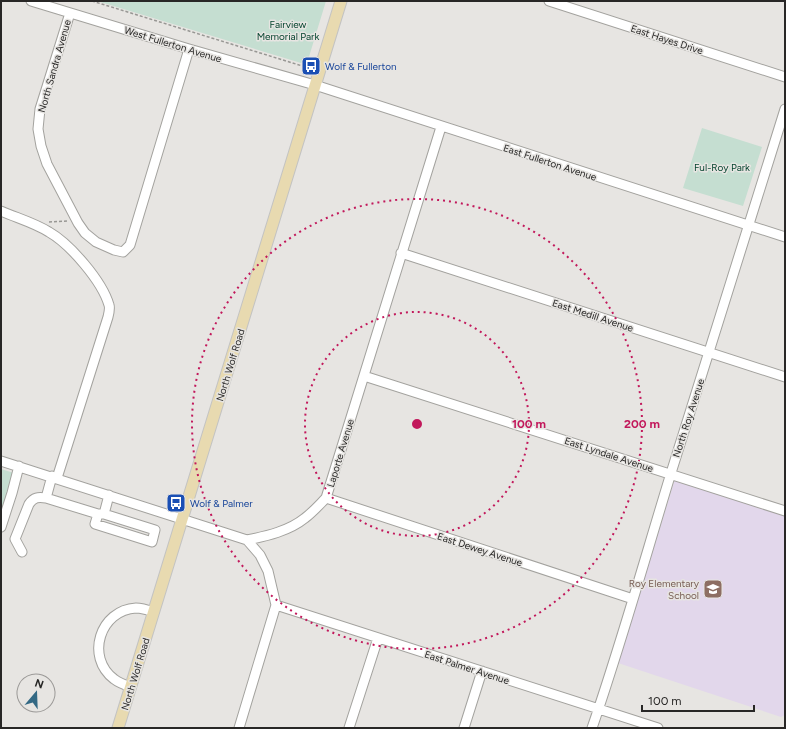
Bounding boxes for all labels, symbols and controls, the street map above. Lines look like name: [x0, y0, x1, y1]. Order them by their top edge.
street label: North Sandra Avenue: [35, 18, 74, 114]
park label: Fairview Memorial Park: [257, 18, 320, 43]
street label: East Hayes Drive: [629, 22, 705, 57]
street label: West Fullerton Avenue: [123, 23, 224, 66]
bus stop icon: Wolf & Fullerton: [300, 55, 322, 77]
place label: Wolf & Fullerton: [325, 60, 397, 73]
street label: East Fullerton Avenue: [501, 141, 599, 184]
park label: Ful-Roy Park: [694, 161, 750, 174]
street label: East Medill Avenue: [551, 296, 636, 335]
street label: North Wolf Road: [213, 327, 248, 403]
street label: North Roy Avenue: [670, 377, 708, 459]
street label: Laporte Avenue: [324, 417, 357, 489]
centre of rings: [410, 417, 424, 431]
text: 100 m: [512, 417, 546, 431]
text: 200 m: [624, 417, 660, 431]
street label: East Lyndale Avenue: [563, 434, 656, 475]
bus stop icon: Wolf & Palmer: [165, 492, 187, 514]
place label: Wolf & Palmer: [190, 497, 253, 510]
street label: East Dewey Avenue: [436, 530, 525, 570]
place label: Roy Elementary School: [629, 577, 700, 602]
school or university icon: Roy Elementary School: [702, 578, 724, 600]
street label: North Wolf Road: [118, 636, 153, 712]
street label: East Palmer Avenue: [423, 648, 511, 688]
north arrow: [16, 673, 56, 713]
text: N: [33, 676, 45, 692]
scale bar: [642, 687, 754, 713]
text: 100 m: [648, 694, 682, 708]

